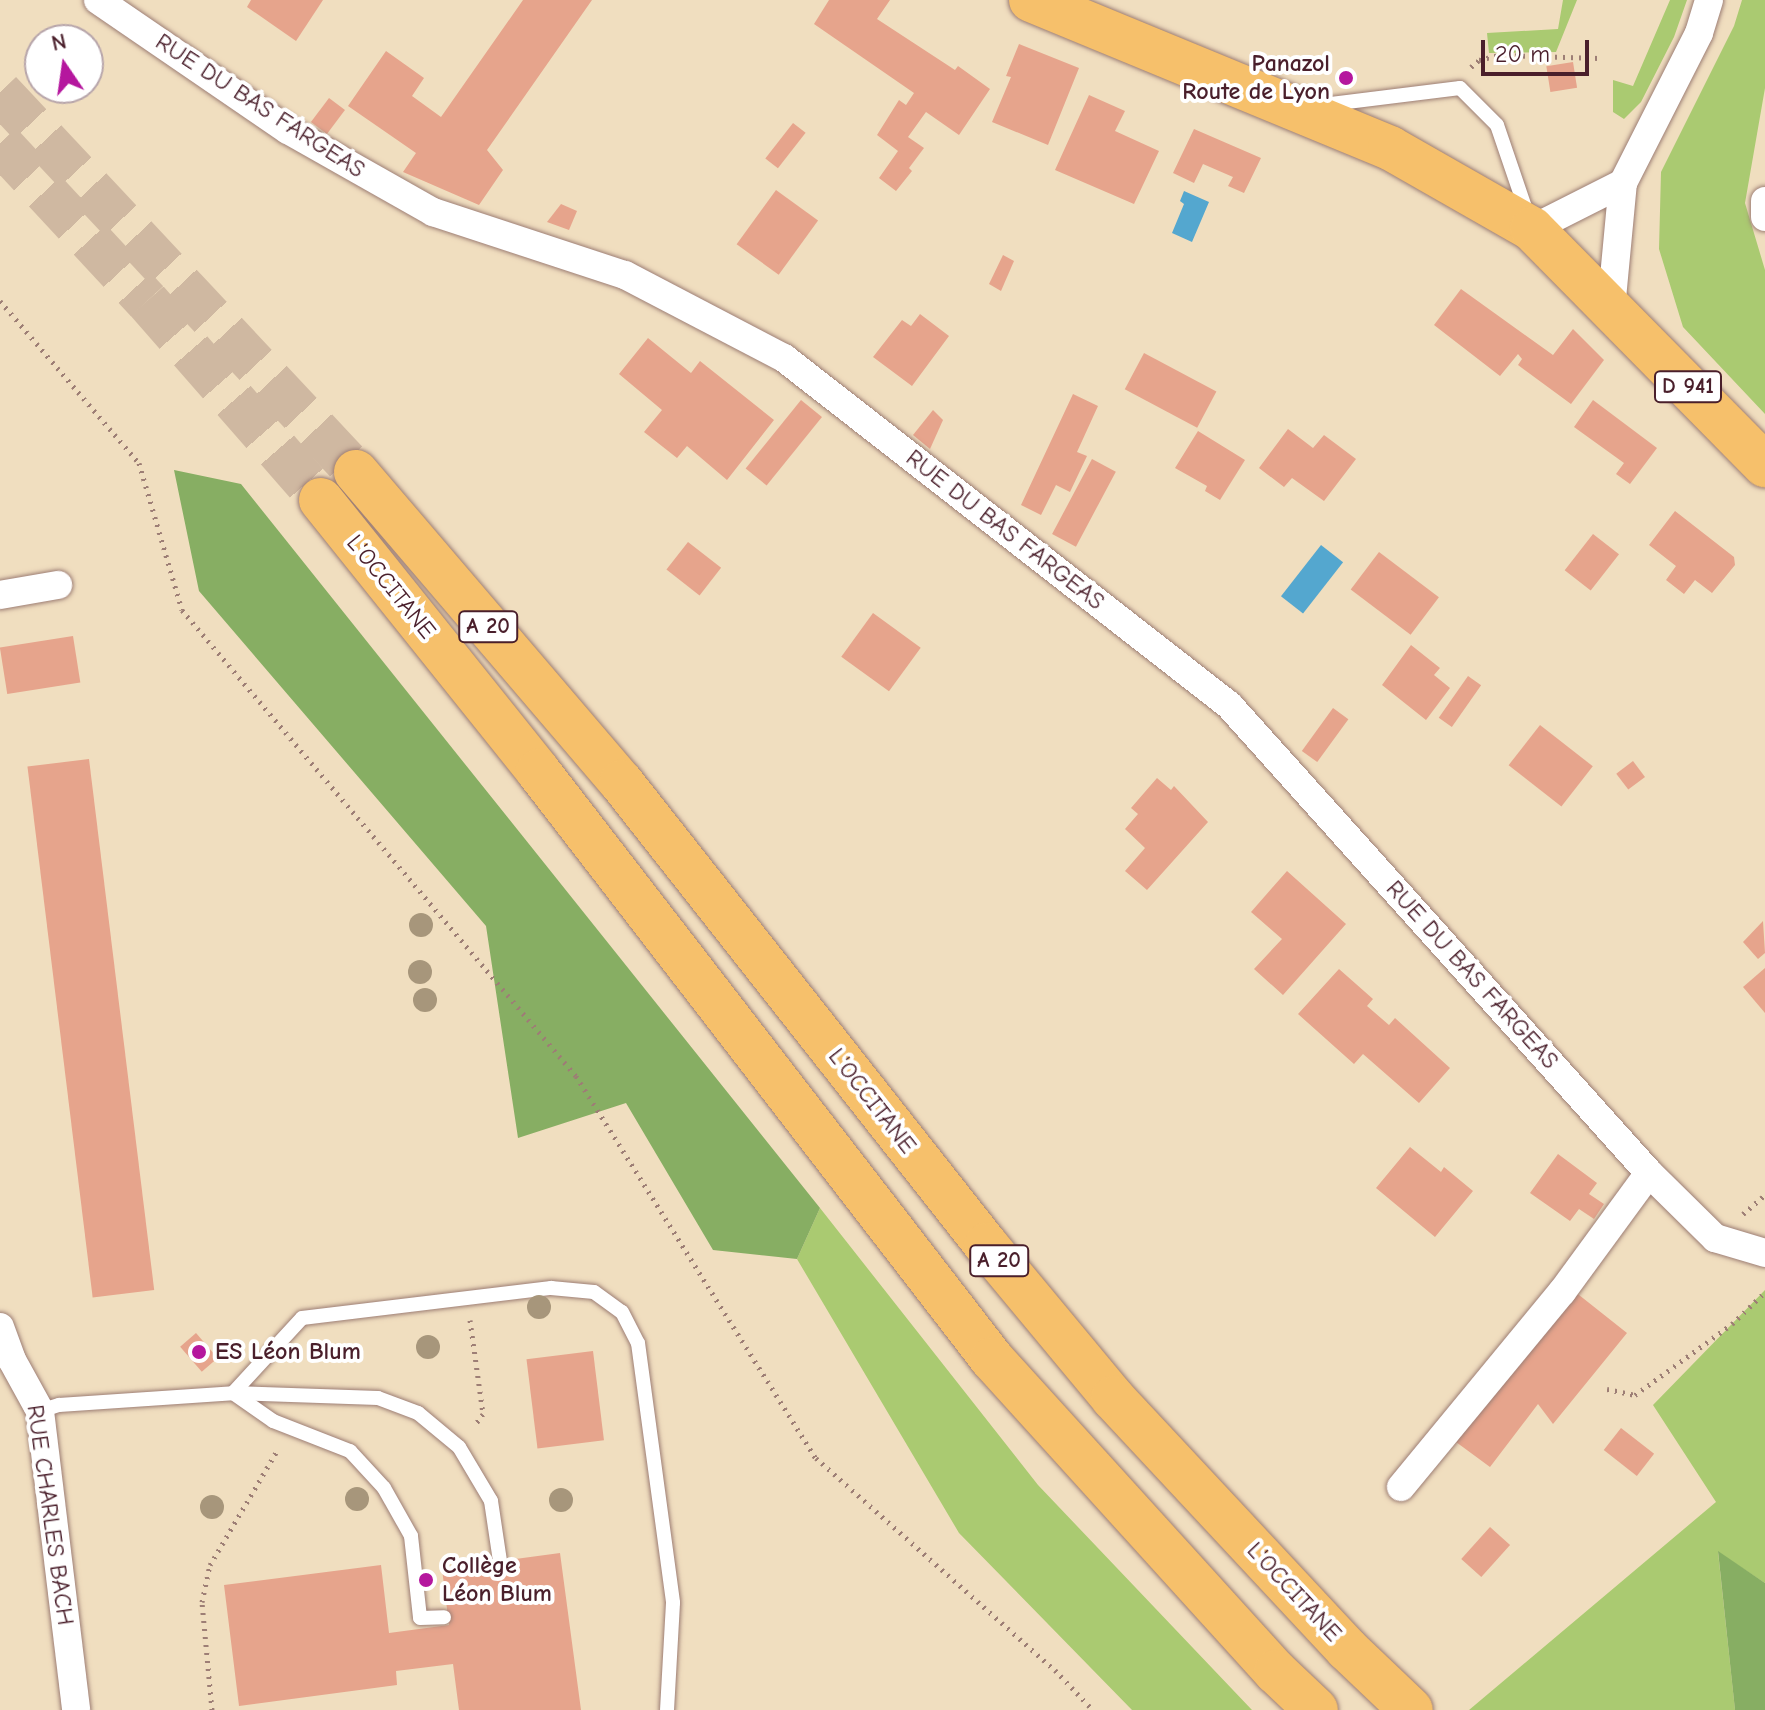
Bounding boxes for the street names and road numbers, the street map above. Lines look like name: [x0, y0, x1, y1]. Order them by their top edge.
street label: RUE DU BAS FARGEAS: [150, 28, 370, 184]
road number: D 941: [1652, 369, 1724, 405]
street label: RUE DU BAS FARGEAS: [900, 444, 1110, 616]
street label: L'OCCITANE: [340, 529, 442, 645]
road number: A 20: [458, 609, 518, 645]
street label: RUE DU BAS FARGEAS: [1380, 875, 1564, 1075]
street label: L'OCCITANE: [822, 1043, 922, 1159]
road number: A 20: [969, 1243, 1029, 1279]
street label: RUE CHARLES BACH: [20, 1403, 80, 1627]
street label: L'OCCITANE: [1241, 1536, 1347, 1648]

